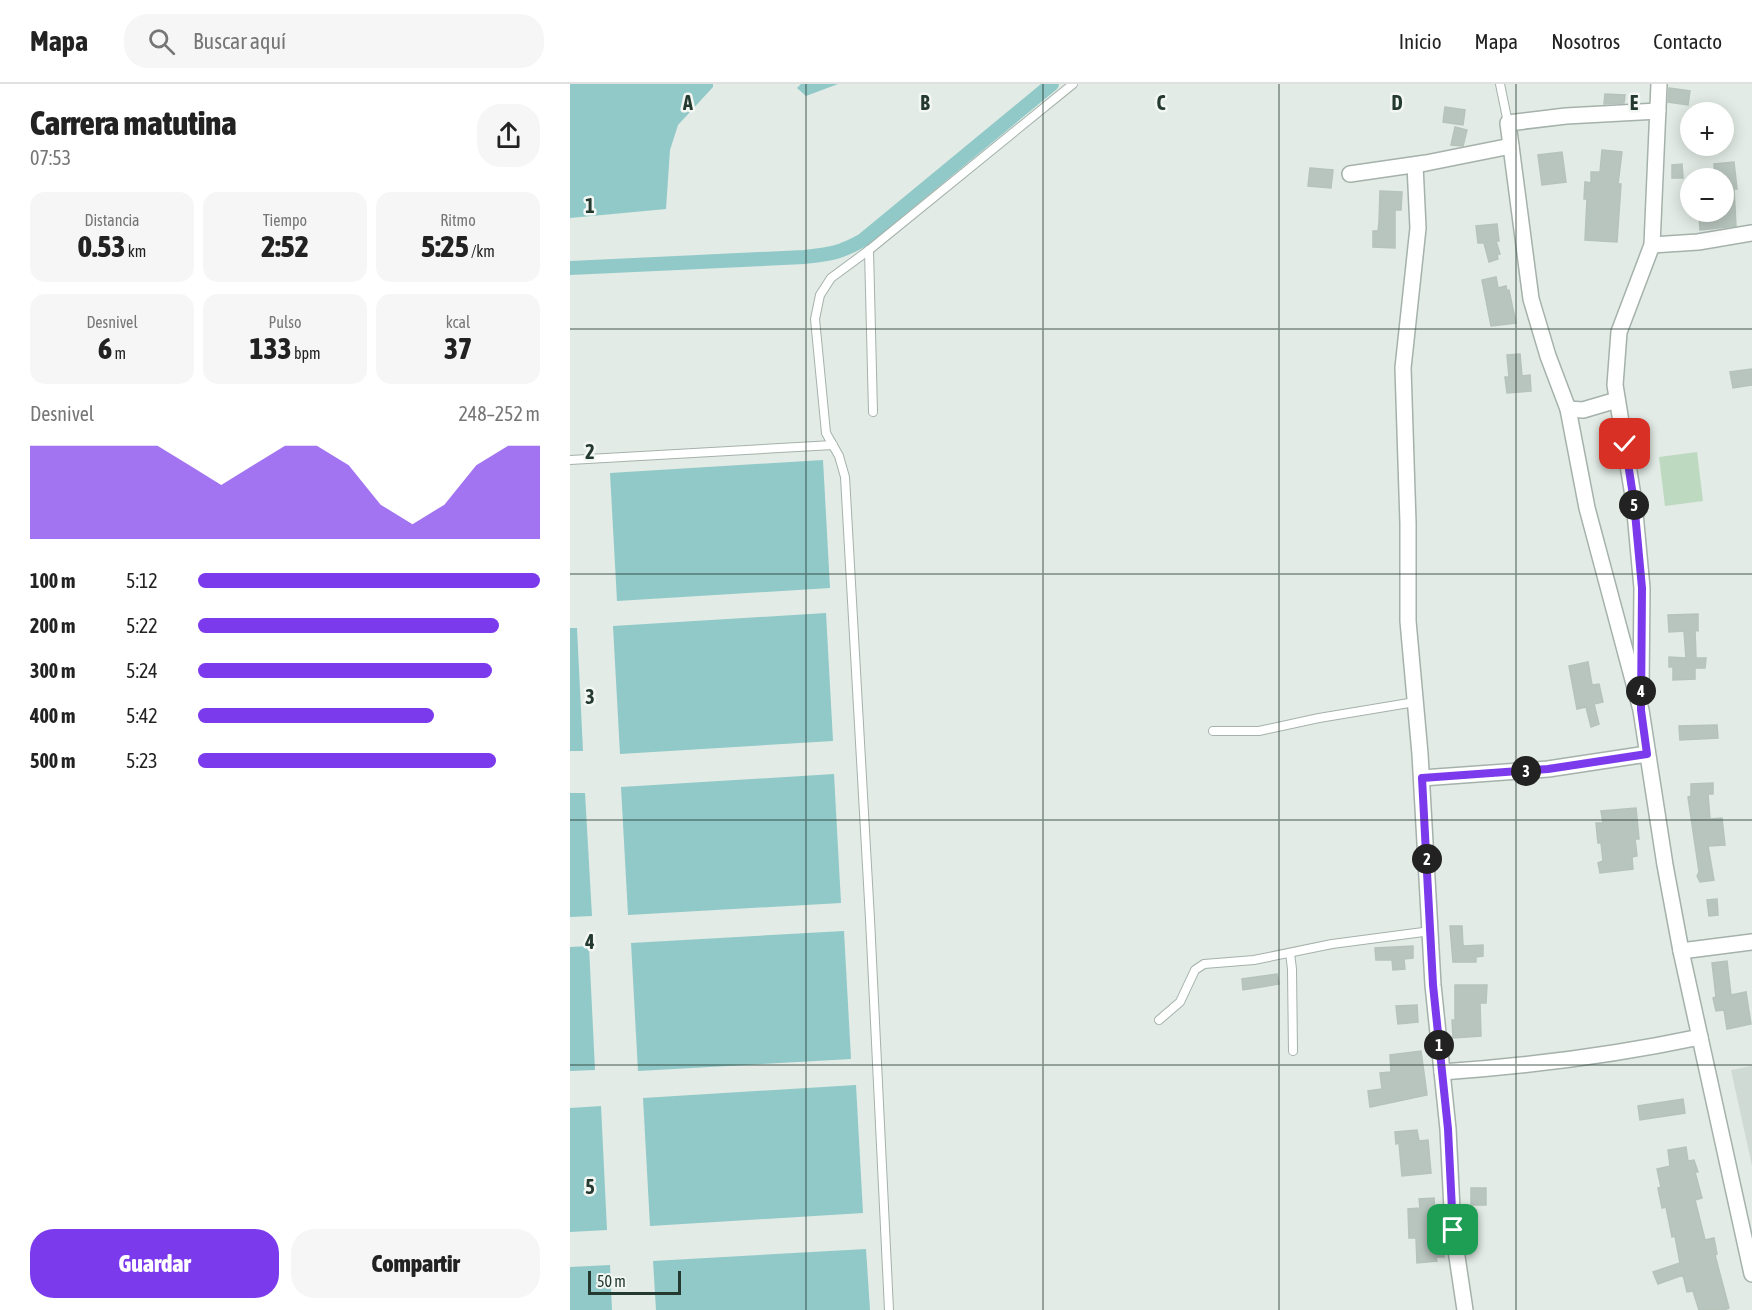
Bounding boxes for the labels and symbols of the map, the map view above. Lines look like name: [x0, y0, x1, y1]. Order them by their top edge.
text: A: [682, 91, 693, 114]
text: B: [920, 91, 930, 114]
text: C: [1157, 91, 1166, 114]
text: D: [1391, 91, 1403, 114]
text: E: [1630, 91, 1639, 114]
text: 1: [585, 194, 595, 217]
pin: [1599, 418, 1650, 469]
text: 2: [585, 440, 595, 463]
pin: 5: [1619, 490, 1649, 520]
pin: 4: [1626, 676, 1656, 706]
text: 3: [585, 685, 595, 708]
pin: 3: [1511, 756, 1541, 786]
pin: 2: [1412, 844, 1442, 874]
text: 4: [584, 930, 595, 953]
pin: 1: [1424, 1030, 1454, 1060]
text: 5: [585, 1175, 595, 1198]
pin: [1427, 1204, 1478, 1255]
scale bar: [588, 1268, 681, 1296]

